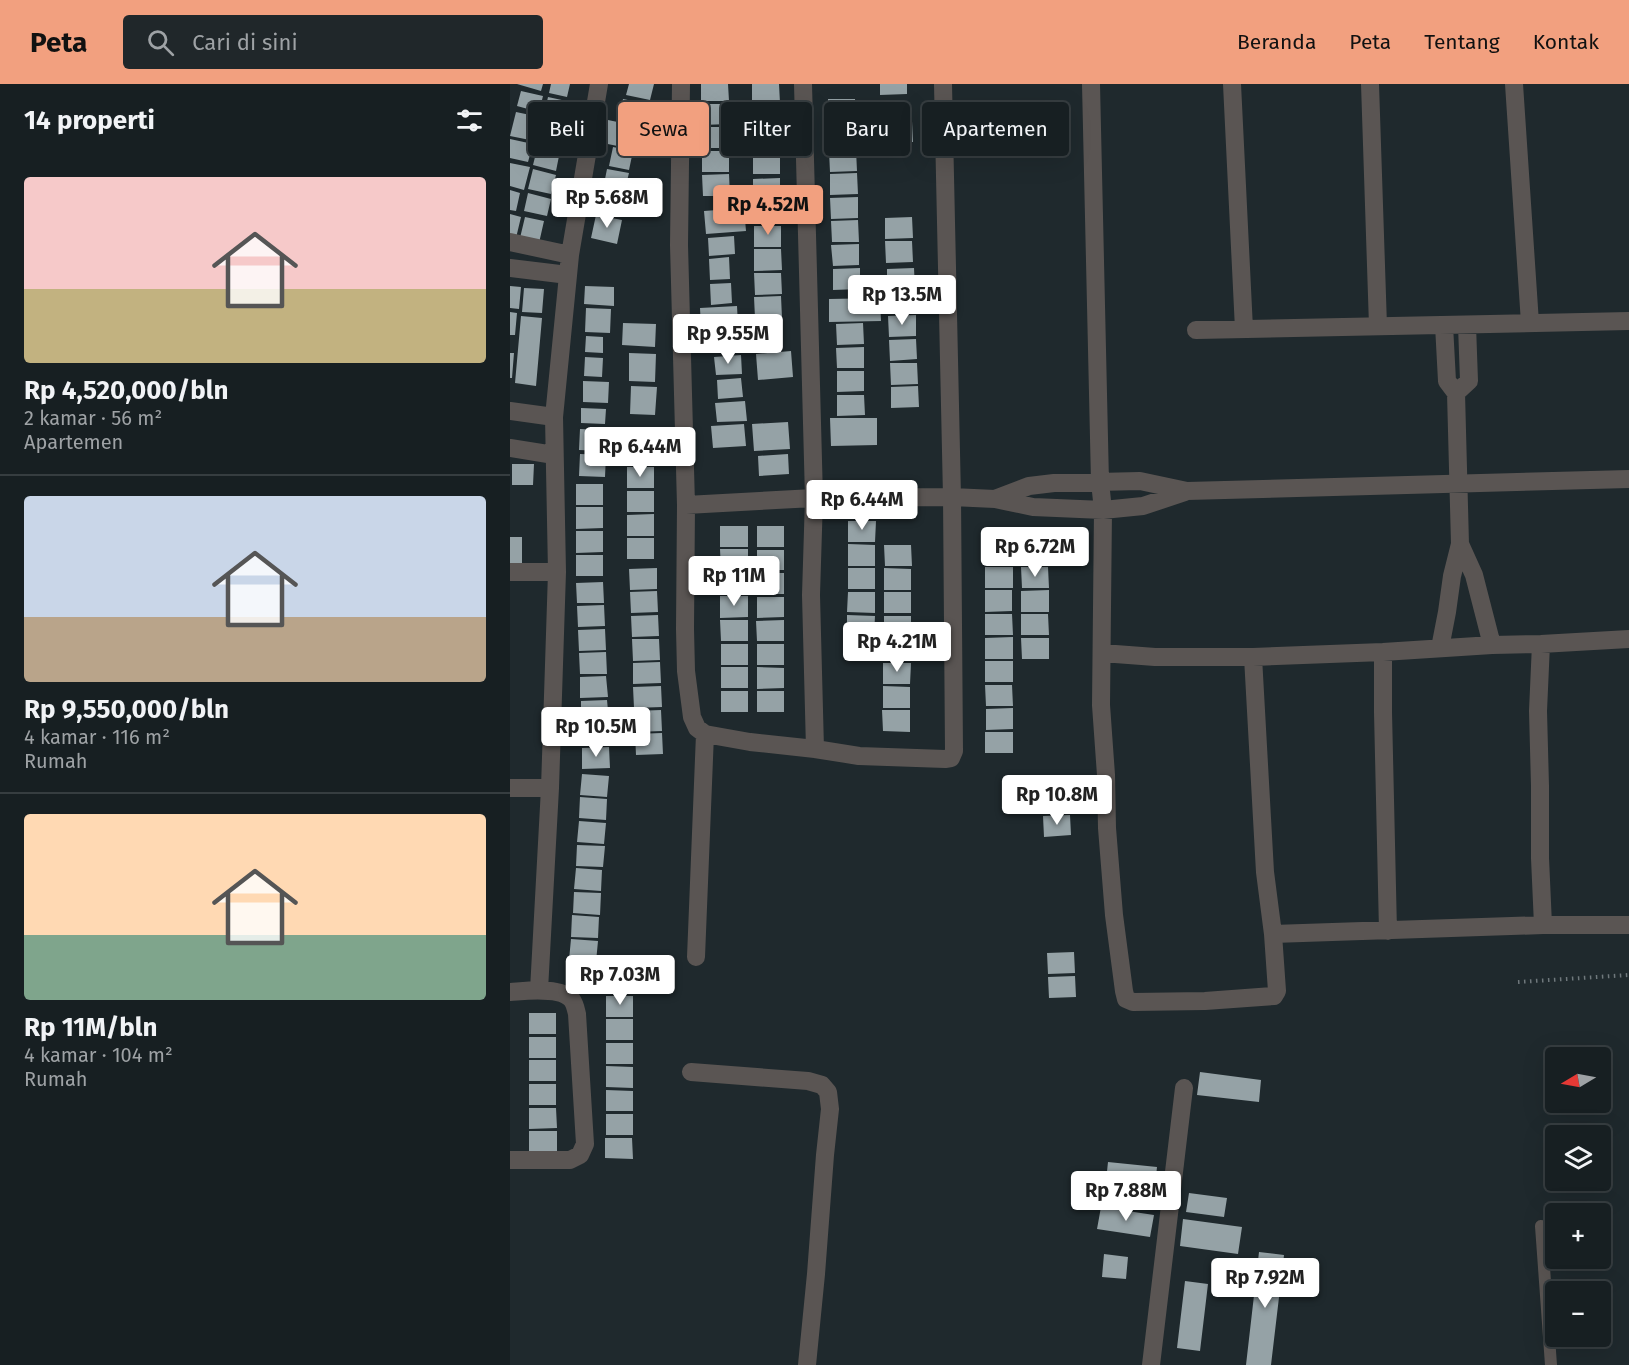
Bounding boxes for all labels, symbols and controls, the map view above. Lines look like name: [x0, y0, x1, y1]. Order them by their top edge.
search box: [123, 15, 543, 69]
text: Peta: [30, 26, 87, 59]
icon: search: [144, 26, 177, 59]
text: Cari di sini: [192, 29, 298, 56]
text: Beranda: [1237, 29, 1316, 55]
text: Peta: [1349, 29, 1391, 55]
text: Tentang: [1424, 29, 1500, 55]
text: Kontak: [1533, 29, 1599, 55]
chip: Beli: [528, 102, 606, 156]
chip: Sewa: [618, 102, 709, 156]
chip: Filter: [721, 102, 812, 156]
chip: Baru: [824, 102, 910, 156]
chip: Apartemen: [922, 102, 1069, 156]
icon: filters: [453, 104, 486, 137]
text: 14 properti: [24, 105, 155, 136]
pin: Rp 5.68M: [545, 178, 669, 229]
text: Rp 5.68M: [566, 185, 648, 209]
pin: Rp 4.52M: [706, 185, 830, 236]
text: Rp 4.52M: [727, 192, 809, 216]
icon: home: [201, 216, 309, 324]
pin: Rp 13.5M: [840, 275, 964, 326]
text: Rp 13.5M: [862, 282, 942, 306]
pin: Rp 9.55M: [666, 314, 790, 365]
text: Rp 9.55M: [687, 321, 769, 345]
text: Rp 4,520,000/bln: [24, 375, 228, 406]
text: 2 kamar · 56 m²: [24, 406, 162, 430]
pin: Rp 6.44M: [578, 427, 702, 478]
text: Apartemen: [24, 430, 123, 454]
text: Rp 6.44M: [599, 434, 681, 458]
pin: Rp 6.44M: [800, 480, 924, 531]
text: Rp 6.44M: [821, 487, 903, 511]
pin: Rp 6.72M: [973, 527, 1097, 578]
text: Rp 6.72M: [995, 534, 1075, 558]
icon: home: [201, 535, 309, 643]
pin: Rp 11M: [685, 556, 783, 607]
text: Rp 11M: [703, 563, 765, 587]
pin: Rp 4.21M: [835, 622, 959, 673]
text: Rp 4.21M: [857, 629, 937, 653]
text: Rp 9,550,000/bln: [24, 694, 229, 725]
pin: Rp 10.5M: [534, 707, 658, 758]
text: Rp 10.5M: [555, 714, 637, 738]
text: 4 kamar · 116 m²: [24, 725, 170, 749]
text: Rumah: [24, 749, 87, 773]
pin: Rp 10.8M: [995, 775, 1119, 826]
text: Rp 10.8M: [1016, 782, 1098, 806]
icon: home: [201, 853, 309, 961]
pin: Rp 7.03M: [558, 955, 682, 1006]
text: Rp 7.03M: [580, 962, 660, 986]
text: Rp 11M/bln: [24, 1012, 158, 1043]
text: 4 kamar · 104 m²: [24, 1043, 173, 1067]
north arrow: [1545, 1047, 1611, 1113]
map controls: [1545, 1047, 1611, 1347]
text: Rumah: [24, 1067, 87, 1091]
button: layers: [1545, 1125, 1611, 1191]
pin: Rp 7.88M: [1064, 1171, 1188, 1222]
text: Rp 7.88M: [1085, 1178, 1167, 1202]
button: +: [1545, 1203, 1611, 1269]
pin: Rp 7.92M: [1203, 1258, 1327, 1309]
text: Rp 7.92M: [1225, 1265, 1305, 1289]
button: −: [1545, 1281, 1611, 1347]

